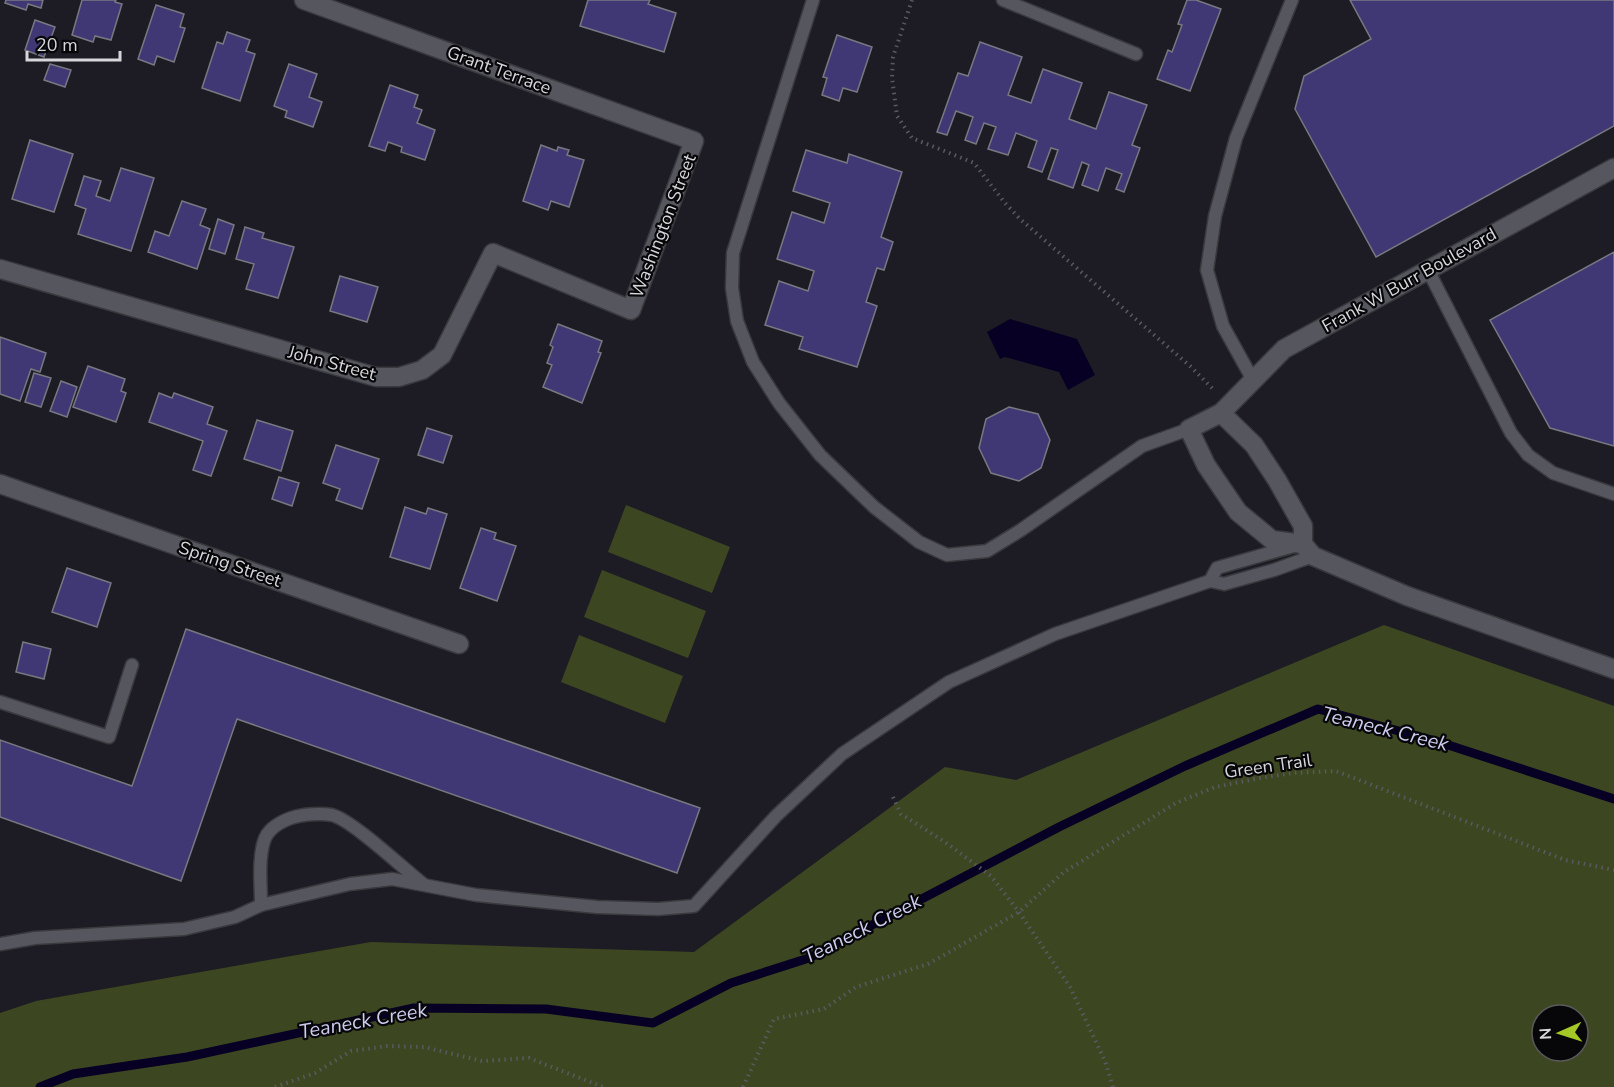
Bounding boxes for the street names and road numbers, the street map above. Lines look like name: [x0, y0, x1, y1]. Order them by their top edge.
street label: Grant Terrace: [444, 40, 554, 100]
street label: Washington Street: [624, 150, 702, 301]
street label: Frank W Burr Boulevard: [1317, 222, 1501, 338]
street label: John Street: [284, 339, 379, 386]
street label: Spring Street: [176, 535, 285, 593]
street label: Green Trail: [1223, 748, 1314, 784]

